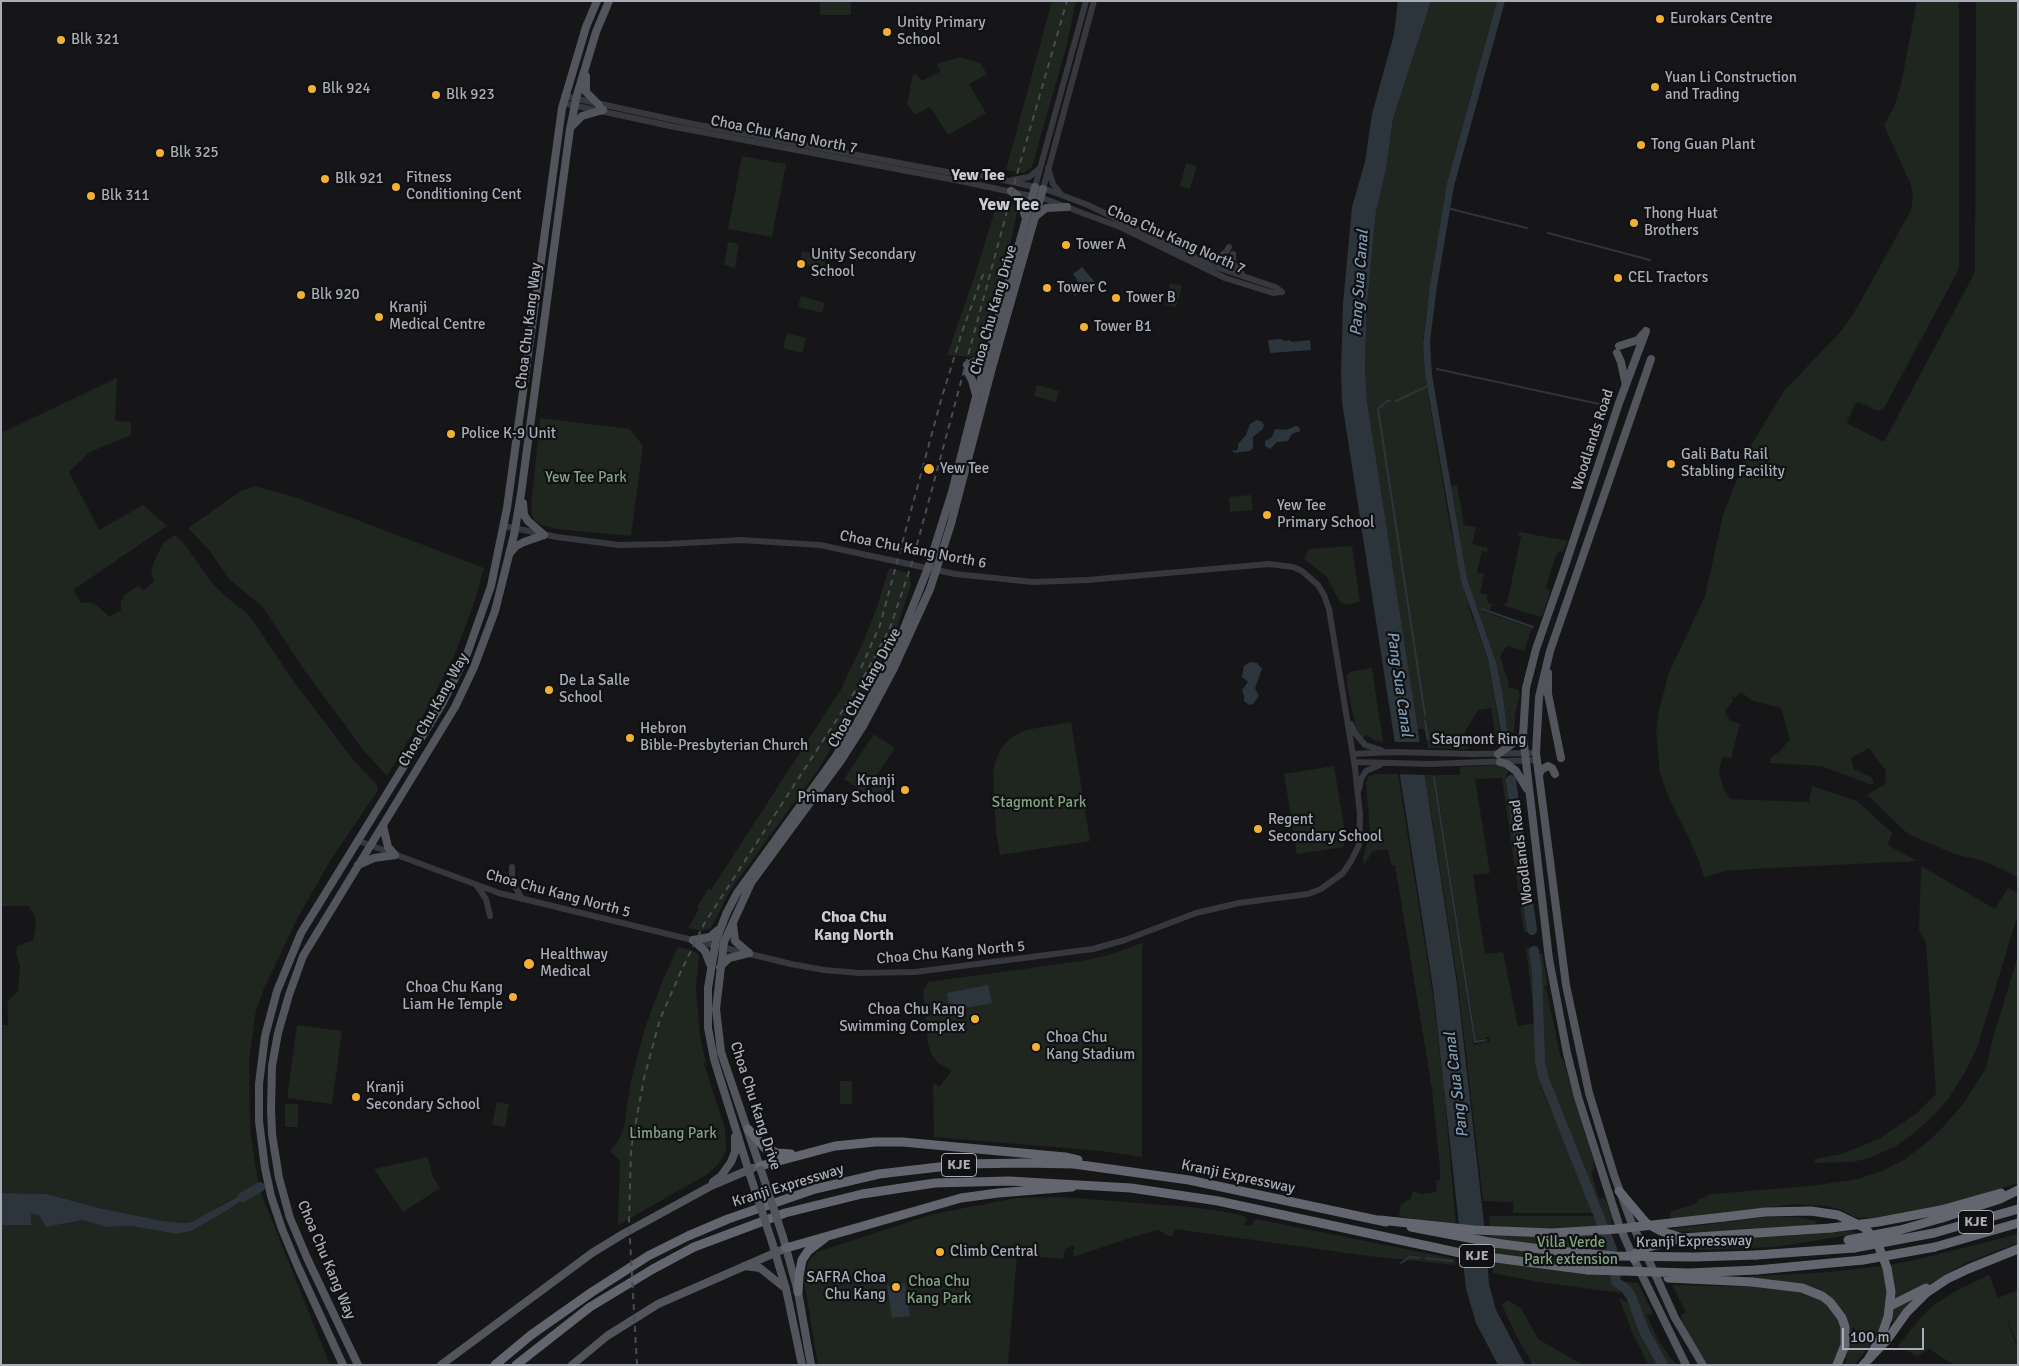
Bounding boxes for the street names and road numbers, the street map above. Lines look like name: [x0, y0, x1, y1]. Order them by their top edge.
street label: Choa Chu Kang North 7: [709, 112, 859, 158]
street label: Choa Chu Kang North 7: [1104, 201, 1248, 279]
street label: Choa Chu Kang Drive: [967, 243, 1021, 377]
street label: Choa Chu Kang Way: [512, 262, 546, 390]
street label: Woodlands Road: [1568, 387, 1618, 493]
street label: Choa Chu Kang North 6: [838, 527, 988, 573]
street label: Choa Chu Kang Drive: [825, 625, 905, 751]
street label: Choa Chu Kang Way: [395, 650, 473, 770]
street label: Stagmont Ring: [1432, 731, 1526, 749]
street label: Woodlands Road: [1507, 798, 1537, 906]
street label: Choa Chu Kang North 5: [484, 866, 632, 922]
street label: Choa Chu Kang North 5: [876, 938, 1026, 968]
street label: Choa Chu Kang Drive: [726, 1039, 784, 1173]
road number: KJE: [942, 1154, 976, 1176]
street label: Kranji Expressway: [1179, 1156, 1297, 1198]
street label: Kranji Expressway: [730, 1160, 846, 1212]
street label: Choa Chu Kang Way: [293, 1198, 359, 1322]
road number: KJE: [1958, 1210, 1994, 1234]
street label: Kranji Expressway: [1636, 1232, 1752, 1252]
road number: KJE: [1460, 1244, 1494, 1268]

